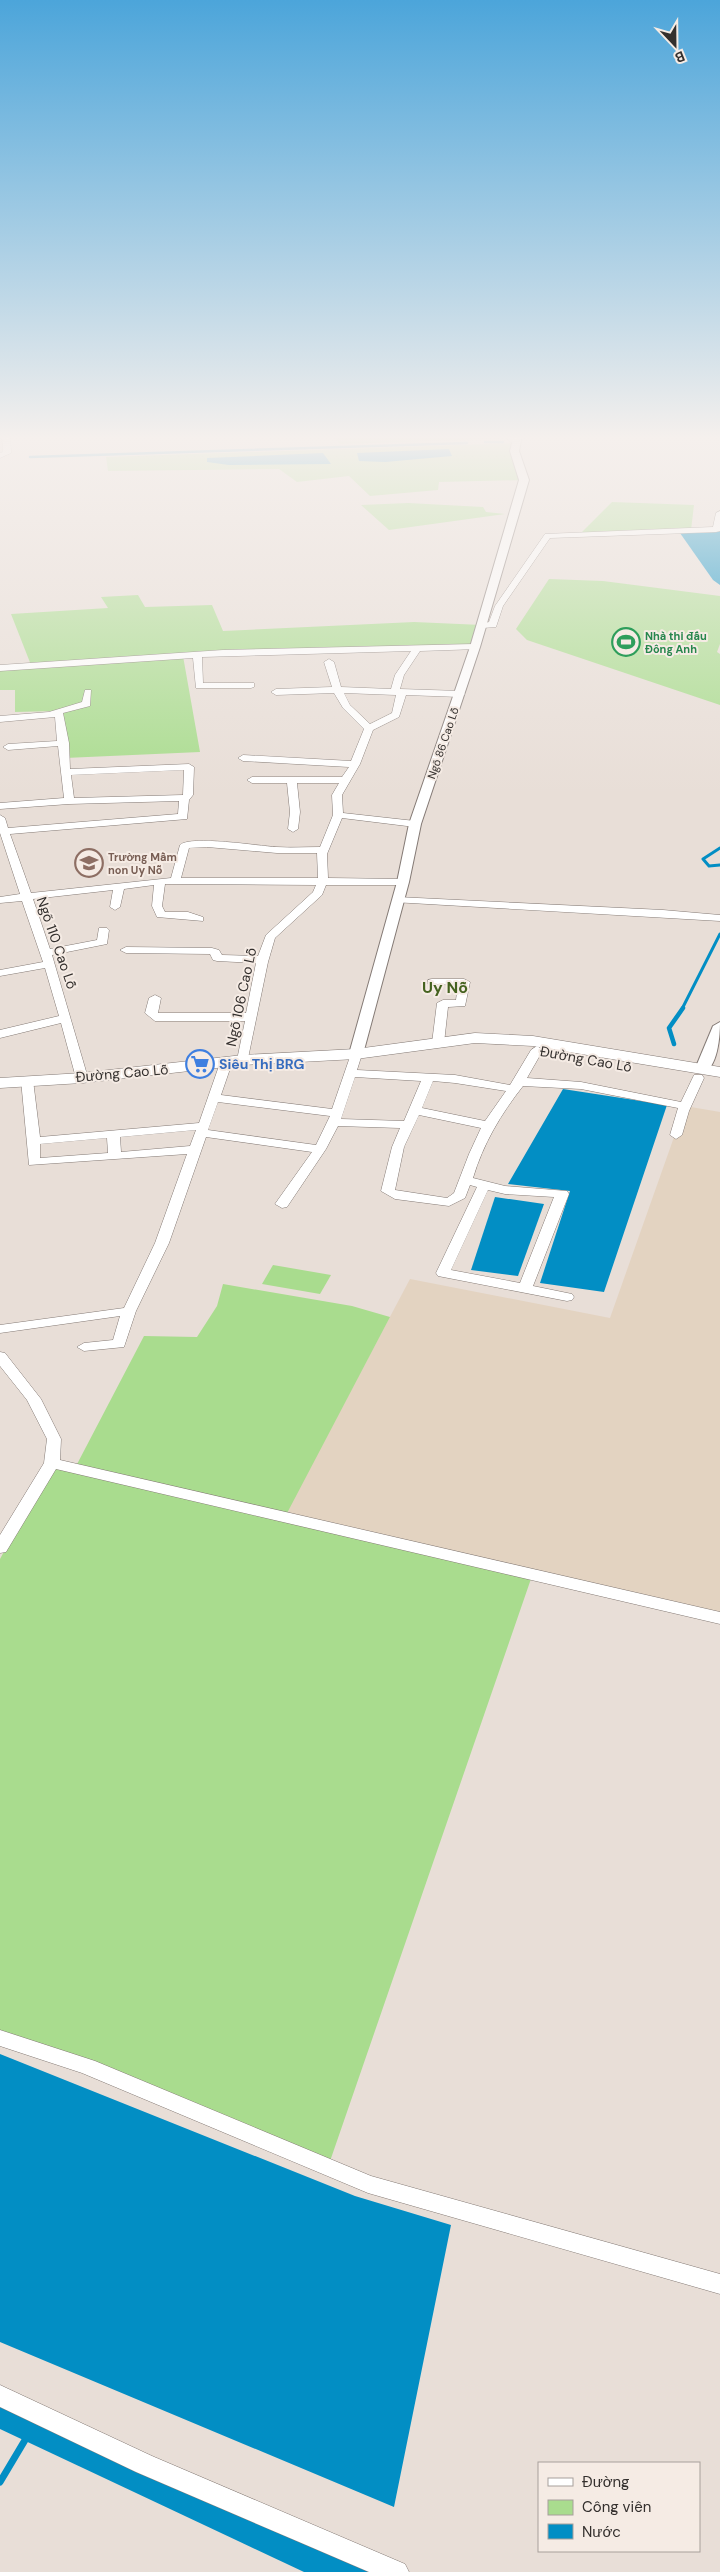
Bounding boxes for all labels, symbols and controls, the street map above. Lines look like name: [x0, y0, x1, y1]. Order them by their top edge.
north arrow: [650, 20, 700, 70]
text: B: [672, 47, 687, 67]
sports icon: Nhà thi đấu Đông Anh: [611, 627, 641, 657]
place label: Nhà thi đấu Đông Anh: [645, 629, 707, 656]
street label: Ngõ 86 Cao Lỗ: [424, 705, 462, 781]
school or university icon: Trường Mầm non Uy Nỗ: [74, 848, 104, 878]
place label: Trường Mầm non Uy Nỗ: [108, 850, 177, 877]
street label: Ngõ 110 Cao Lỗ: [33, 895, 81, 991]
street label: Ngõ 106 Cao Lỗ: [222, 946, 260, 1048]
district label: Uy Nỗ: [422, 977, 468, 998]
street label: Đường Cao Lỗ: [539, 1042, 633, 1076]
supermarket icon: Siêu Thị BRG: [185, 1049, 215, 1079]
place label: Siêu Thị BRG: [219, 1055, 305, 1073]
street label: Đường Cao Lỗ: [75, 1060, 169, 1086]
legend: [538, 2462, 700, 2552]
text: Đường: [582, 2472, 630, 2492]
text: Công viên: [582, 2497, 651, 2517]
text: Nước: [582, 2522, 621, 2542]

